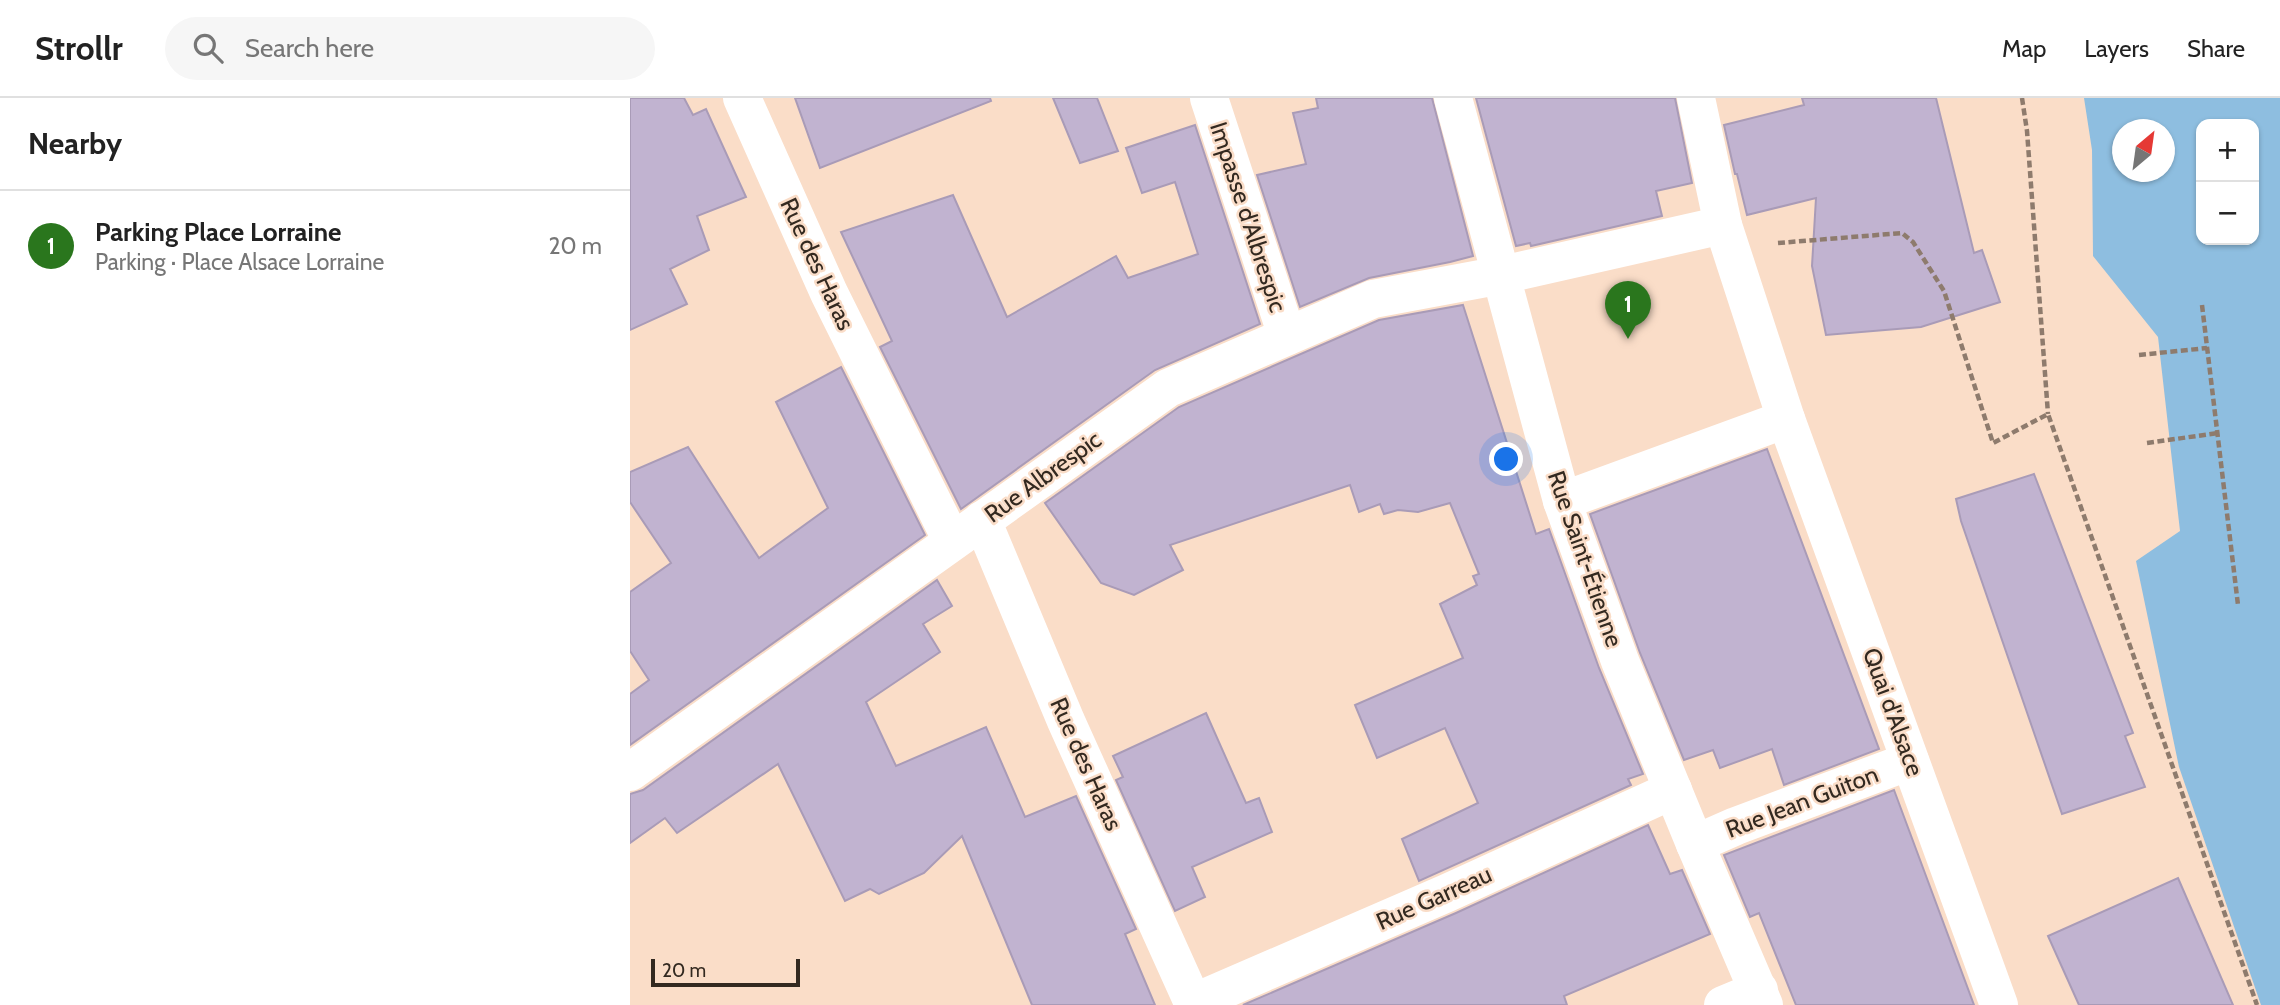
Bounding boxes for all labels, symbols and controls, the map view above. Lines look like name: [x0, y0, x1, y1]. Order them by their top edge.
search box: [165, 17, 655, 80]
text: Strollr: [35, 28, 123, 68]
icon: search: [189, 29, 227, 67]
text: Search here: [245, 32, 374, 64]
text: Map: [2002, 34, 2046, 63]
text: Layers: [2084, 34, 2149, 63]
text: Share: [2187, 34, 2245, 63]
street label: Impasse d'Albrespic: [1204, 118, 1293, 316]
north arrow: [2112, 119, 2175, 182]
map controls: [2196, 119, 2259, 245]
button: +: [2196, 119, 2259, 182]
text: Nearby: [28, 125, 122, 162]
button: −: [2196, 182, 2259, 245]
street label: Rue des Haras: [774, 193, 861, 335]
text: Parking Place Lorraine: [95, 216, 341, 248]
text: 1: [47, 232, 55, 260]
text: 20 m: [549, 232, 602, 260]
text: Parking · Place Alsace Lorraine: [95, 248, 384, 276]
pin: 1: [1605, 281, 1651, 339]
street label: Rue Albrespic: [979, 425, 1107, 529]
your location: [1489, 442, 1523, 476]
street label: Rue Saint-Étienne: [1542, 467, 1629, 651]
street label: Quai d'Alsace: [1857, 644, 1930, 780]
street label: Rue des Haras: [1044, 693, 1129, 835]
street label: Rue Jean Guiton: [1721, 759, 1882, 844]
street label: Rue Garreau: [1372, 859, 1496, 936]
scale bar: [651, 956, 800, 988]
text: 20 m: [662, 959, 706, 982]

